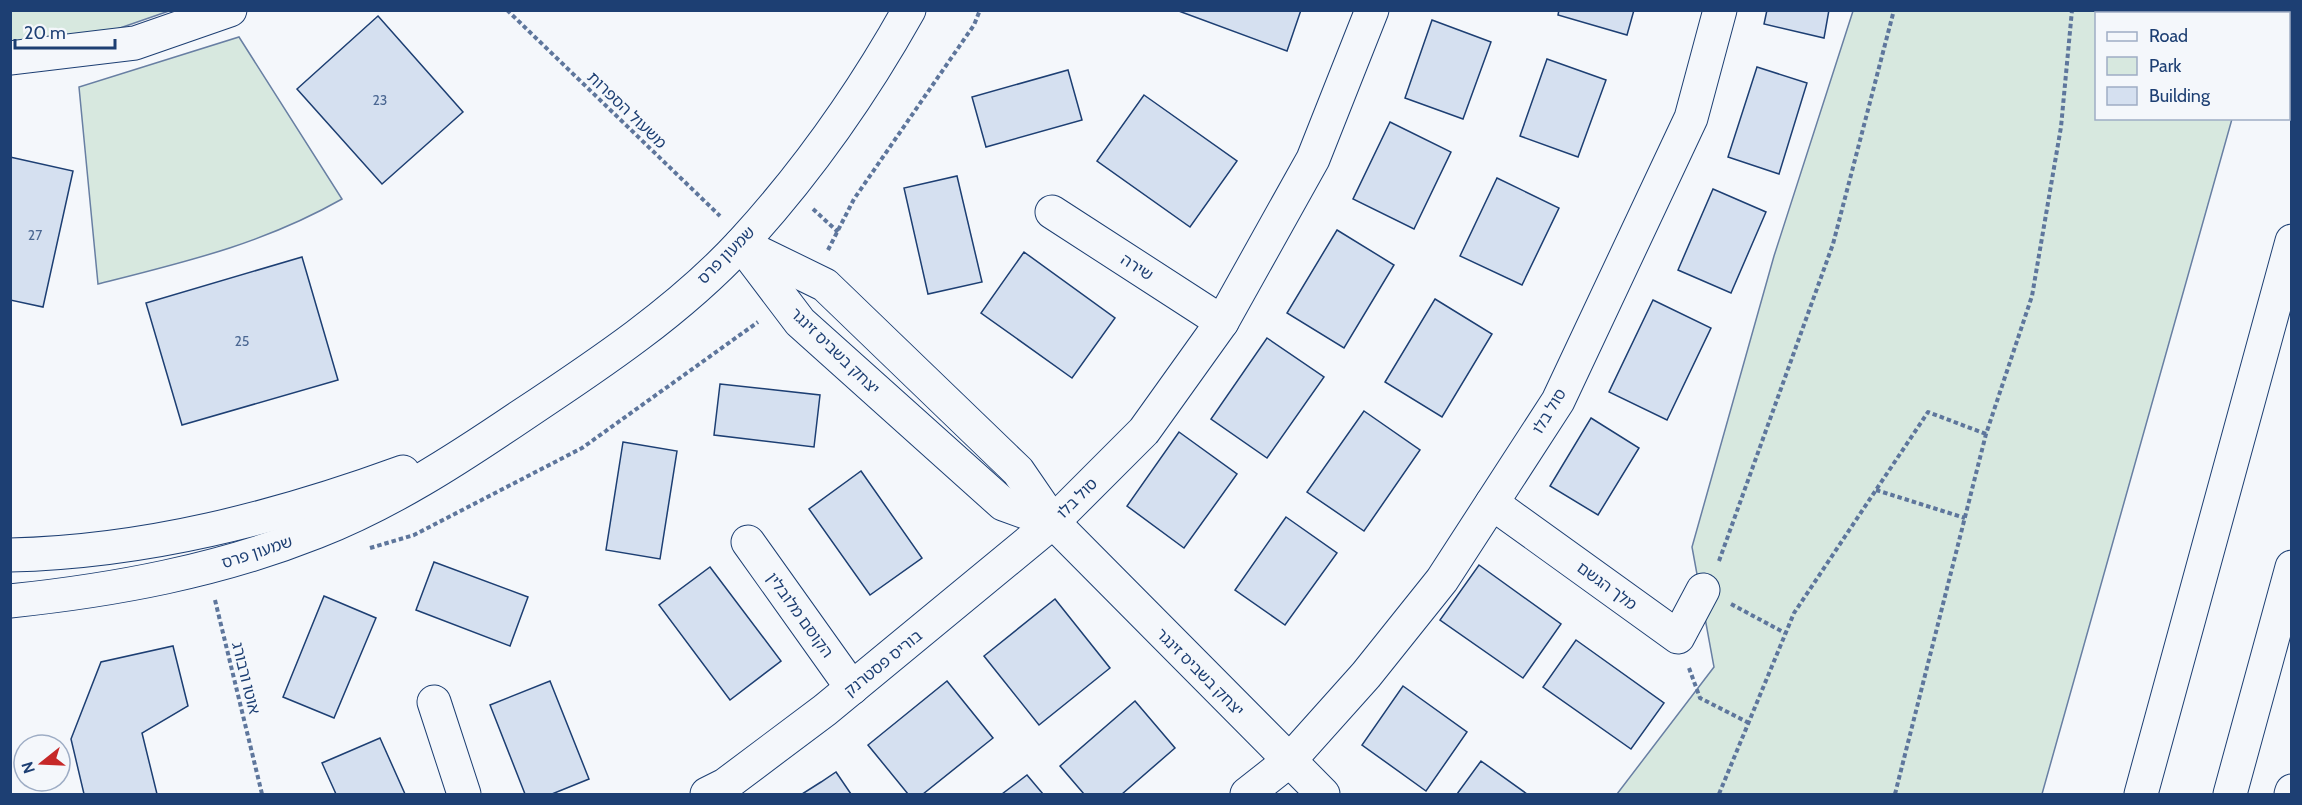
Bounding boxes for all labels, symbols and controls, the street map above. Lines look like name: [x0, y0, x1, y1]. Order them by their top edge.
scale bar: [15, 12, 116, 50]
legend: [2095, 12, 2290, 120]
text: 20 m: [24, 22, 66, 44]
text: Road: [2149, 25, 2188, 47]
text: Park: [2149, 55, 2182, 77]
street label: משעול הספרות: [584, 68, 670, 152]
text: Building: [2149, 85, 2211, 107]
house number: 23: [373, 91, 387, 109]
street label: שמעון פרס: [693, 222, 759, 288]
house number: 27: [28, 226, 42, 244]
street label: שירה: [1117, 250, 1157, 284]
street label: יצחק בשביס זינגר: [787, 304, 883, 398]
house number: 25: [235, 332, 249, 350]
street label: סול בלו: [1528, 385, 1570, 437]
street label: סול בלו: [1053, 474, 1101, 522]
street label: שמעון פרס: [219, 532, 295, 572]
street label: מלך הגשם: [1573, 558, 1641, 614]
street label: הקוסם מלובלין: [763, 569, 837, 661]
street label: יצחק בשביס זינגר: [1152, 624, 1248, 720]
street label: בוריס פסטרנק: [840, 626, 926, 700]
street label: אוטו ורבורג: [228, 640, 264, 716]
north arrow: [12, 733, 72, 793]
text: N: [17, 759, 39, 776]

